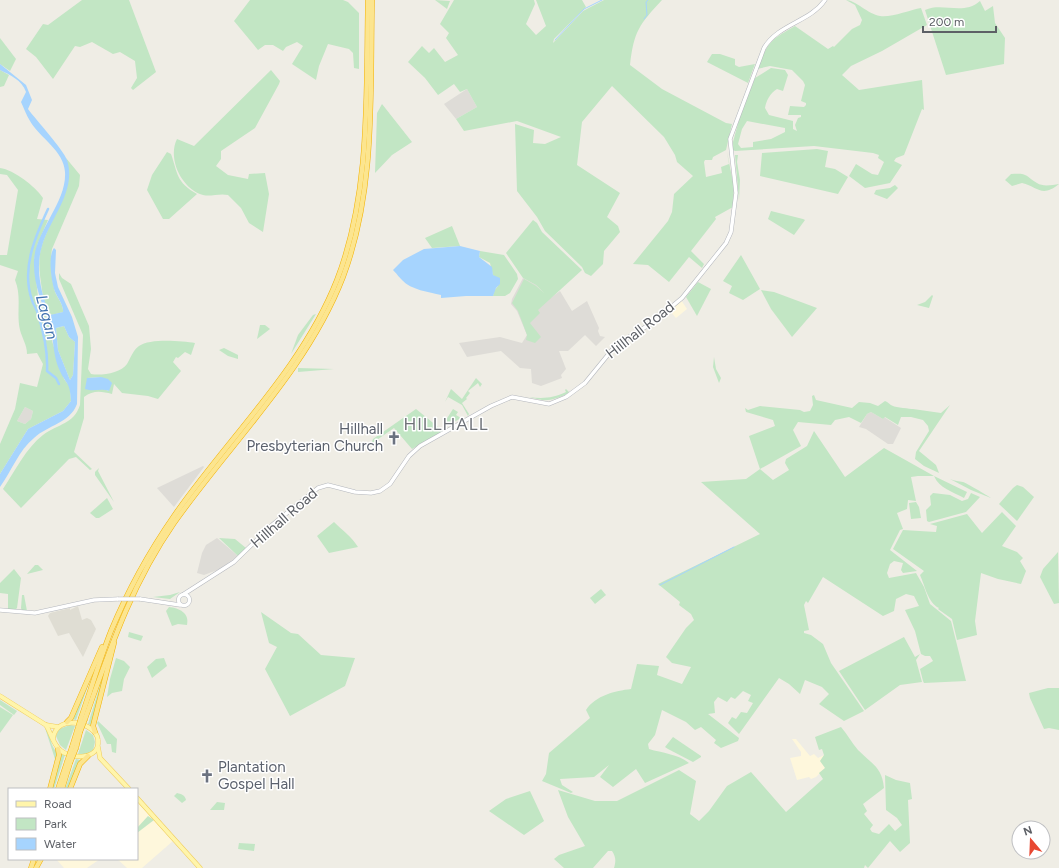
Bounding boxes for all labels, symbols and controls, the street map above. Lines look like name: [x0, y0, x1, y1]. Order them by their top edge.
scale bar: [923, 8, 996, 34]
text: 200 m: [929, 15, 964, 29]
water label: Lagan: [32, 293, 62, 341]
street label: Hillhall Road: [602, 298, 678, 362]
district label: HILLHALL: [403, 414, 489, 434]
place label: Hillhall Presbyterian Church: [246, 420, 383, 455]
church icon: Hillhall Presbyterian Church: [386, 430, 402, 446]
street label: Hillhall Road: [247, 484, 321, 552]
place label: Plantation Gospel Hall: [218, 758, 295, 793]
church icon: Plantation Gospel Hall: [199, 768, 215, 784]
legend: [8, 788, 138, 860]
text: Road: [44, 797, 72, 811]
text: Park: [44, 817, 67, 831]
north arrow: [1011, 820, 1051, 860]
text: N: [1022, 823, 1034, 839]
text: Water: [44, 837, 76, 851]

